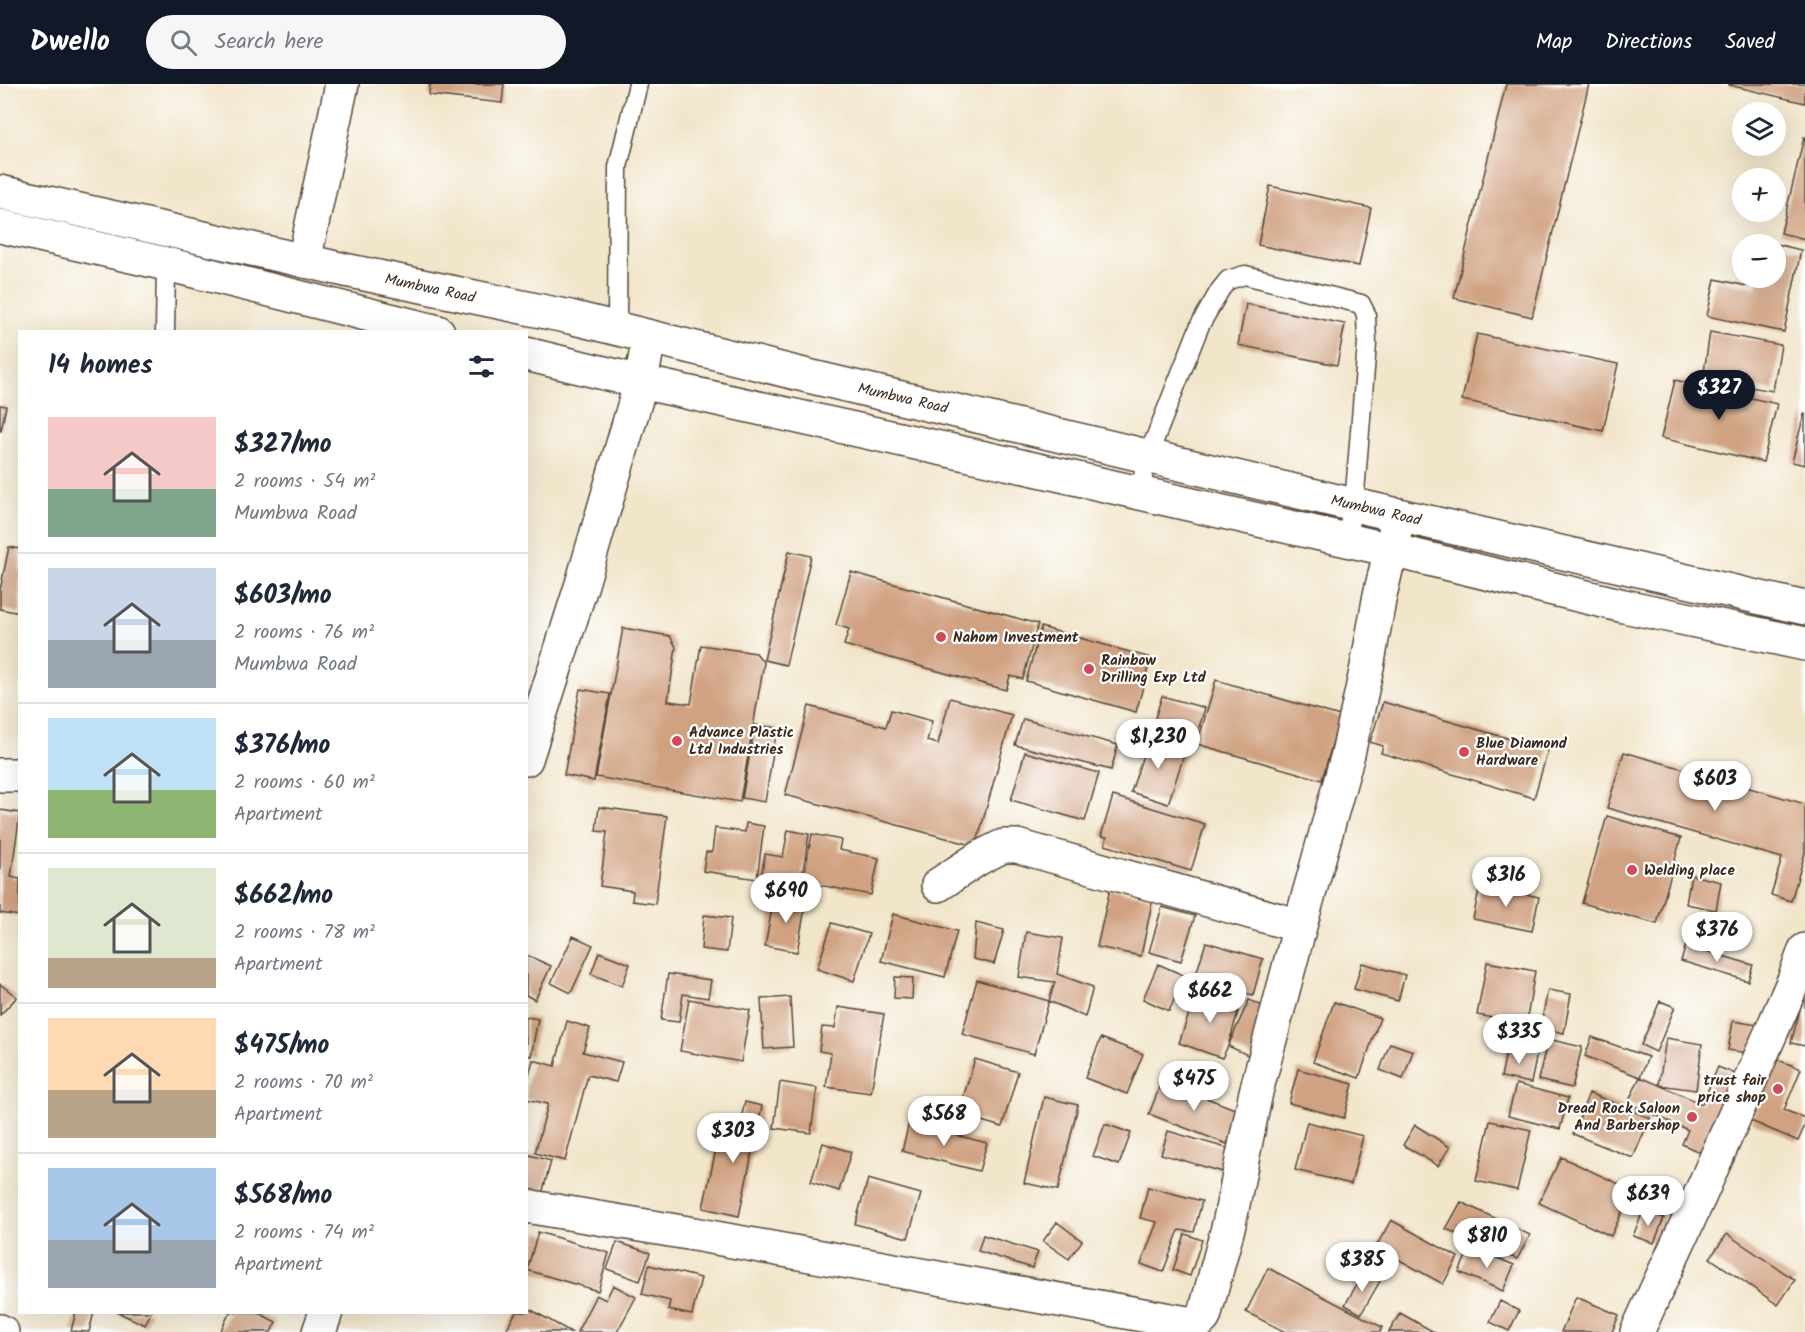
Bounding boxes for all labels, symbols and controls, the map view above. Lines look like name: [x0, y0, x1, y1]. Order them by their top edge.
search box: [146, 15, 566, 69]
text: Dwello: [30, 20, 110, 65]
text: Search here: [215, 25, 323, 60]
icon: search: [167, 26, 200, 59]
text: Map: [1536, 26, 1572, 59]
text: Directions: [1605, 26, 1692, 59]
text: Saved: [1725, 26, 1775, 59]
map controls: [1732, 102, 1786, 288]
button: layers: [1732, 102, 1786, 156]
button: +: [1732, 168, 1786, 222]
button: −: [1732, 234, 1786, 288]
street label: Mumbwa Road: [382, 268, 478, 310]
text: 14 homes: [48, 345, 153, 387]
icon: filters: [465, 350, 498, 383]
pin: $327: [1683, 370, 1755, 421]
text: $327: [1697, 373, 1741, 405]
street label: Mumbwa Road: [855, 377, 951, 421]
text: $327/mo: [234, 424, 332, 466]
icon: home: [96, 441, 168, 513]
text: 2 rooms · 54 m²: [234, 466, 375, 498]
street label: Mumbwa Road: [1328, 489, 1424, 533]
text: Mumbwa Road: [234, 498, 357, 530]
text: $603/mo: [234, 575, 332, 617]
icon: home: [96, 592, 168, 664]
text: 2 rooms · 76 m²: [234, 617, 374, 649]
place label: Nahom Investment: [953, 626, 1079, 650]
marker: Nahom Investment: [934, 630, 948, 644]
text: Mumbwa Road: [234, 649, 357, 681]
place label: Rainbow Drilling Exp Ltd: [1101, 649, 1207, 690]
marker: Rainbow Drilling Exp Ltd: [1082, 662, 1096, 676]
pin: $1,230: [1109, 719, 1207, 770]
place label: Advance Plastic Ltd Industries: [689, 721, 794, 762]
text: $1,230: [1130, 722, 1186, 754]
text: $376/mo: [234, 725, 330, 767]
place label: Blue Diamond Hardware: [1476, 732, 1568, 773]
marker: Advance Plastic Ltd Industries: [670, 734, 684, 748]
icon: home: [96, 742, 168, 814]
marker: Blue Diamond Hardware: [1457, 745, 1471, 759]
pin: $603: [1679, 761, 1751, 812]
text: $603: [1693, 764, 1737, 796]
text: 2 rooms · 60 m²: [234, 767, 375, 799]
text: Apartment: [234, 799, 323, 831]
pin: $316: [1470, 857, 1542, 908]
place label: Welding place: [1644, 859, 1735, 883]
text: $316: [1486, 860, 1526, 892]
marker: Welding place: [1625, 863, 1639, 877]
pin: $690: [750, 873, 822, 924]
text: $662/mo: [234, 875, 333, 917]
text: $690: [764, 876, 808, 908]
icon: home: [96, 892, 168, 964]
pin: $376: [1681, 912, 1753, 963]
text: $376: [1695, 915, 1739, 947]
text: 2 rooms · 78 m²: [234, 917, 375, 949]
text: Apartment: [234, 949, 323, 981]
pin: $662: [1174, 973, 1246, 1024]
text: $662: [1187, 976, 1233, 1008]
pin: $335: [1483, 1014, 1555, 1065]
text: $335: [1497, 1017, 1541, 1049]
text: $475/mo: [234, 1025, 329, 1067]
icon: home: [96, 1042, 168, 1114]
pin: $475: [1158, 1061, 1230, 1112]
text: $475: [1173, 1064, 1215, 1096]
text: 2 rooms · 70 m²: [234, 1067, 373, 1099]
place label: trust fair price shop: [1697, 1069, 1767, 1110]
marker: trust fair price shop: [1771, 1082, 1785, 1096]
pin: $568: [908, 1096, 980, 1147]
place label: Dread Rock Saloon And Barbershop: [1557, 1097, 1680, 1138]
text: Apartment: [234, 1099, 323, 1131]
text: $568: [922, 1099, 966, 1131]
marker: Dread Rock Saloon And Barbershop: [1685, 1110, 1699, 1124]
pin: $303: [697, 1113, 769, 1164]
text: $303: [711, 1116, 755, 1148]
text: $568/mo: [234, 1175, 332, 1217]
pin: $639: [1612, 1176, 1684, 1227]
text: $639: [1626, 1179, 1670, 1211]
icon: home: [96, 1192, 168, 1264]
text: 2 rooms · 74 m²: [234, 1217, 374, 1249]
pin: $810: [1451, 1218, 1523, 1269]
text: $810: [1467, 1221, 1507, 1253]
pin: $385: [1326, 1242, 1398, 1293]
text: $385: [1340, 1245, 1384, 1277]
text: Apartment: [234, 1249, 323, 1281]

